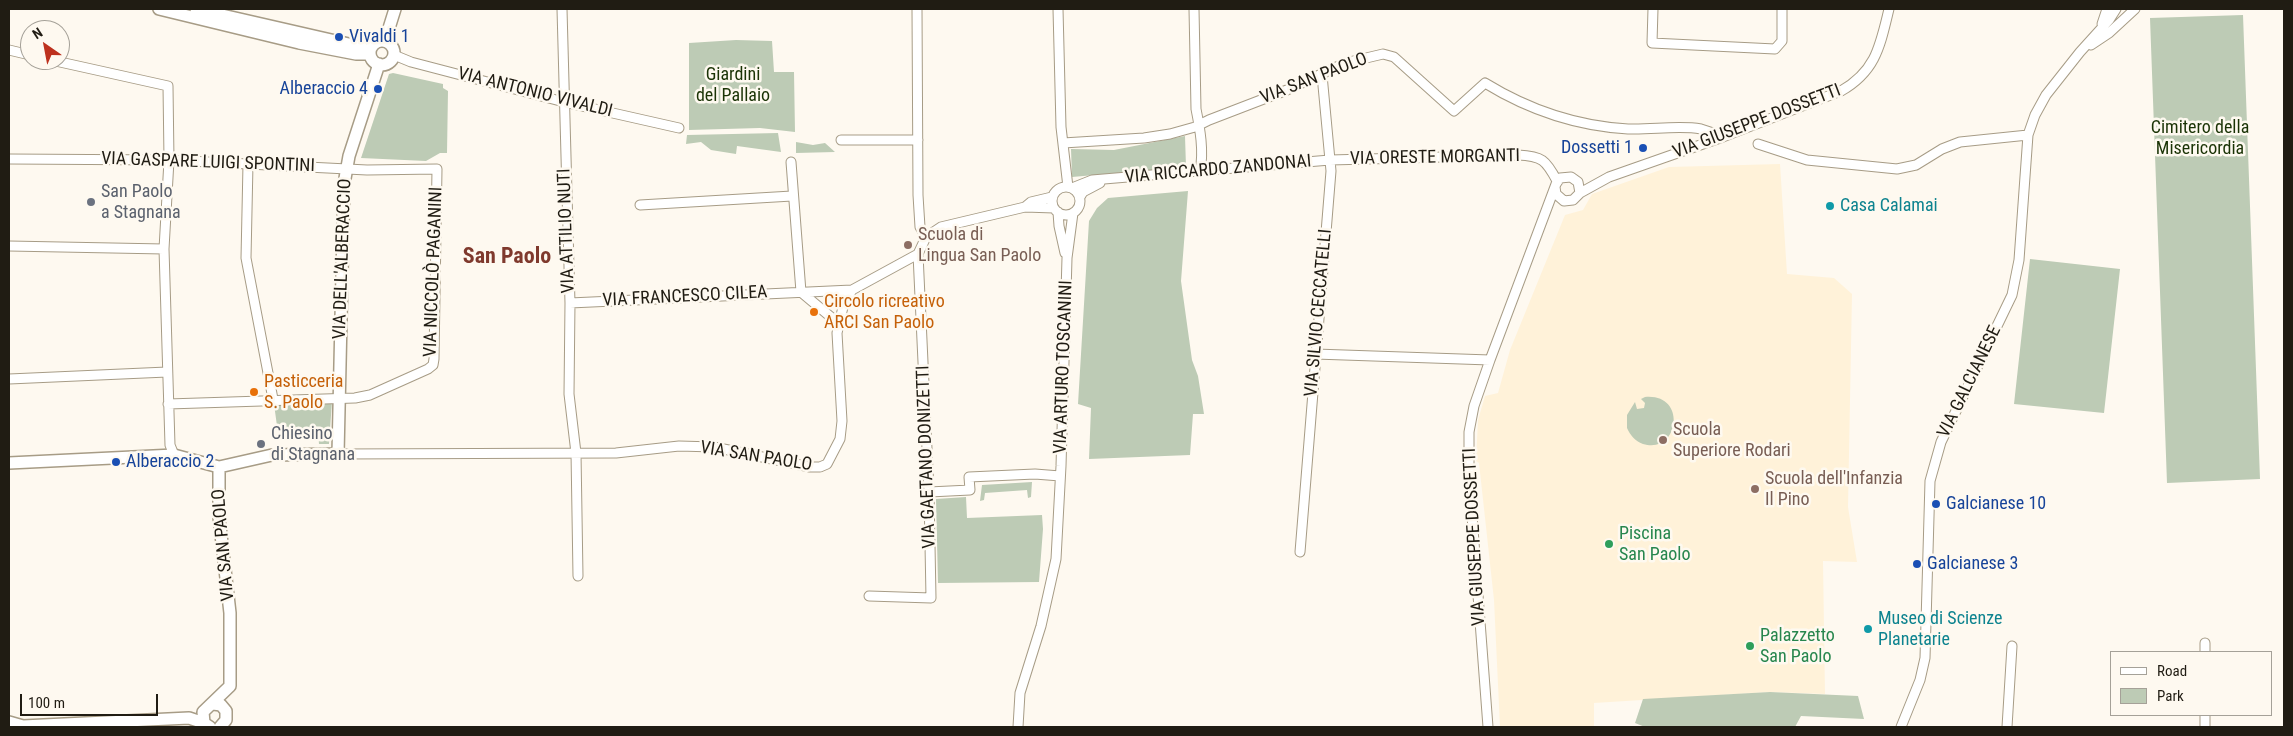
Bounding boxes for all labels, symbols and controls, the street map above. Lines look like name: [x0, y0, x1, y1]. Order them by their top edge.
north arrow: [20, 20, 70, 70]
text: N: [29, 24, 45, 42]
place label: Vivaldi 1: [349, 26, 410, 48]
marker: Vivaldi 1: [333, 31, 345, 43]
street label: VIA SAN PAOLO: [1257, 49, 1371, 109]
street label: VIA ANTONIO VIVALDI: [455, 63, 615, 123]
park label: Giardini del Pallaio: [696, 64, 770, 106]
place label: Alberaccio 4: [280, 78, 368, 100]
street label: VIA GIUSEPPE DOSSETTI: [1670, 80, 1844, 164]
marker: Alberaccio 4: [372, 83, 384, 95]
park label: Cimitero della Misericordia: [2151, 117, 2249, 160]
place label: Dossetti 1: [1561, 137, 1633, 159]
marker: Dossetti 1: [1637, 142, 1649, 154]
street label: VIA ORESTE MORGANTI: [1350, 146, 1520, 170]
street label: VIA GASPARE LUIGI SPONTINI: [101, 148, 315, 178]
street label: VIA RICCARDO ZANDONAI: [1124, 151, 1312, 189]
street label: VIA ATTILIO NUTI: [554, 168, 580, 294]
street label: VIA DELL'ALBERACCIO: [329, 178, 357, 340]
place label: San Paolo a Stagnana: [101, 181, 181, 223]
street label: VIA NICCOLÒ PAGANINI: [420, 186, 448, 358]
place label: Casa Calamai: [1840, 195, 1938, 217]
marker: San Paolo a Stagnana: [85, 196, 97, 208]
marker: Casa Calamai: [1824, 200, 1836, 212]
place label: Scuola di Lingua San Paolo: [918, 224, 1041, 266]
street label: VIA SILVIO CECCATELLI: [1301, 228, 1337, 398]
marker: Scuola di Lingua San Paolo: [902, 239, 914, 251]
district label: San Paolo: [463, 244, 551, 270]
street label: VIA ARTURO TOSCANINI: [1050, 280, 1078, 454]
street label: VIA FRANCESCO CILEA: [602, 282, 768, 312]
place label: Circolo ricreativo ARCI San Paolo: [824, 291, 945, 334]
marker: Circolo ricreativo ARCI San Paolo: [808, 306, 820, 318]
street label: VIA GALCIANESE: [1934, 322, 2006, 442]
street label: VIA GAETANO DONIZETTI: [913, 365, 941, 549]
place label: Pasticceria S. Paolo: [264, 371, 343, 414]
marker: Pasticceria S. Paolo: [248, 386, 260, 398]
place label: Scuola Superiore Rodari: [1673, 419, 1791, 462]
place label: Chiesino di Stagnana: [271, 423, 355, 466]
marker: Scuola Superiore Rodari: [1657, 434, 1669, 446]
street label: VIA SAN PAOLO: [699, 437, 813, 477]
marker: Chiesino di Stagnana: [255, 438, 267, 450]
street label: VIA GIUSEPPE DOSSETTI: [1460, 448, 1490, 626]
place label: Alberaccio 2: [126, 451, 214, 473]
marker: Alberaccio 2: [110, 456, 122, 468]
place label: Scuola dell'Infanzia Il Pino: [1765, 468, 1903, 510]
marker: Scuola dell'Infanzia Il Pino: [1749, 483, 1761, 495]
street label: VIA SAN PAOLO: [208, 488, 240, 602]
place label: Galcianese 10: [1946, 493, 2046, 515]
marker: Galcianese 10: [1930, 498, 1942, 510]
place label: Piscina San Paolo: [1619, 523, 1691, 566]
marker: Piscina San Paolo: [1603, 538, 1615, 550]
place label: Galcianese 3: [1927, 553, 2018, 575]
marker: Galcianese 3: [1911, 558, 1923, 570]
place label: Museo di Scienze Planetarie: [1878, 608, 2002, 650]
marker: Museo di Scienze Planetarie: [1862, 623, 1874, 635]
place label: Palazzetto San Paolo: [1760, 625, 1835, 668]
marker: Palazzetto San Paolo: [1744, 640, 1756, 652]
legend: [2110, 651, 2273, 716]
text: Road: [2157, 662, 2187, 680]
scale bar: [22, 684, 160, 716]
text: Park: [2157, 687, 2184, 705]
text: 100 m: [28, 694, 65, 712]

